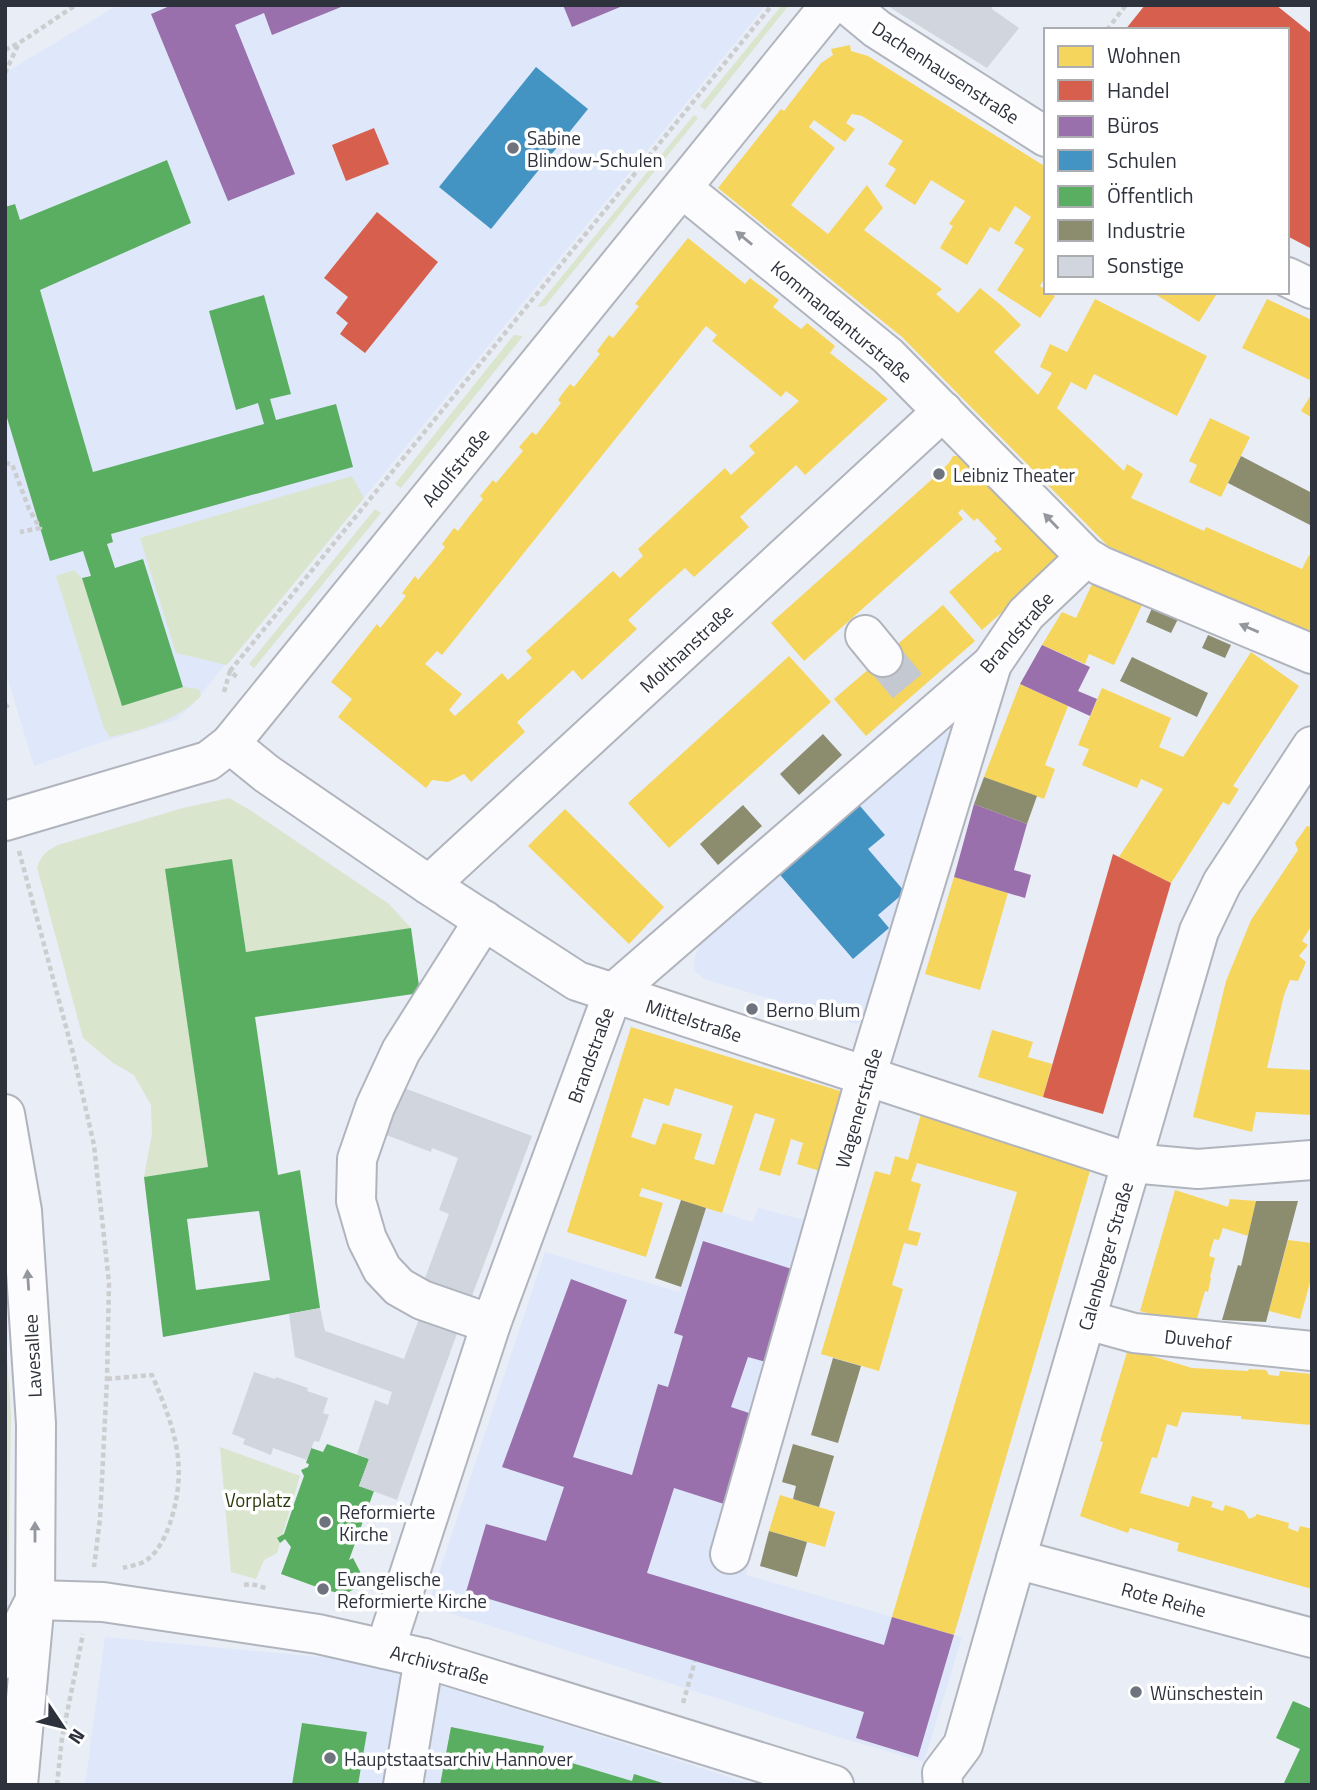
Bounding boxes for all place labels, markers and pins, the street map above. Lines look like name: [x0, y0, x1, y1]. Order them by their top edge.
place label: Sabine Blindow-Schulen: [527, 123, 663, 174]
marker: Sabine Blindow-Schulen: [505, 140, 521, 156]
place label: Leibniz Theater: [953, 460, 1076, 489]
marker: Leibniz Theater: [931, 466, 947, 482]
place label: Berno Blum: [766, 995, 860, 1024]
marker: Berno Blum: [744, 1001, 760, 1017]
place label: Reformierte Kirche: [339, 1497, 435, 1548]
marker: Reformierte Kirche: [317, 1514, 333, 1530]
place label: Evangelische Reformierte Kirche: [337, 1564, 487, 1615]
marker: Evangelische Reformierte Kirche: [315, 1581, 331, 1597]
place label: Wünschestein: [1150, 1678, 1263, 1707]
marker: Wünschestein: [1128, 1684, 1144, 1700]
place label: Hauptstaatsarchiv Hannover: [344, 1744, 573, 1773]
marker: Hauptstaatsarchiv Hannover: [322, 1750, 338, 1766]

